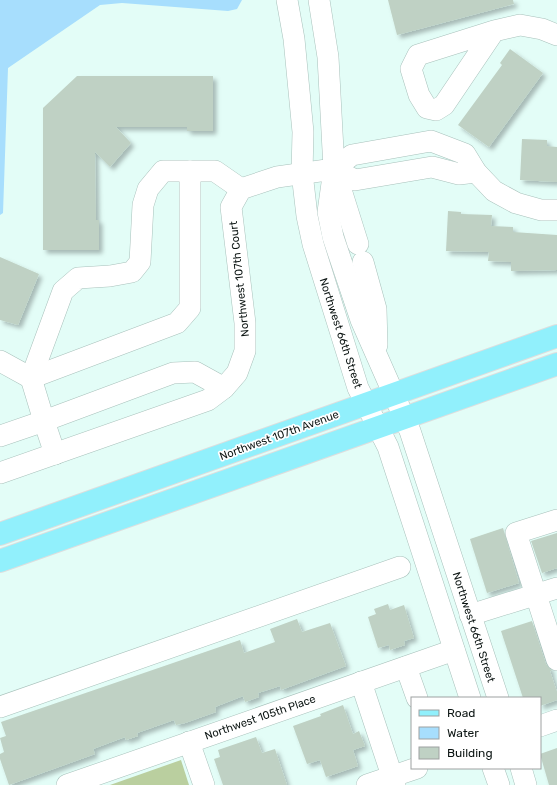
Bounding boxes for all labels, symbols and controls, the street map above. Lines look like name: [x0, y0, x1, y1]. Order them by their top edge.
street label: Northwest 107th Court: [227, 220, 252, 337]
street label: Northwest 66th Street: [317, 276, 365, 391]
street label: Northwest 107th Avenue: [218, 408, 340, 463]
street label: Northwest 66th Street: [450, 570, 498, 685]
street label: Northwest 105th Place: [203, 692, 317, 743]
legend: [411, 697, 541, 769]
text: Road: [447, 706, 475, 720]
text: Water: [447, 726, 479, 740]
text: Building: [447, 746, 493, 760]

